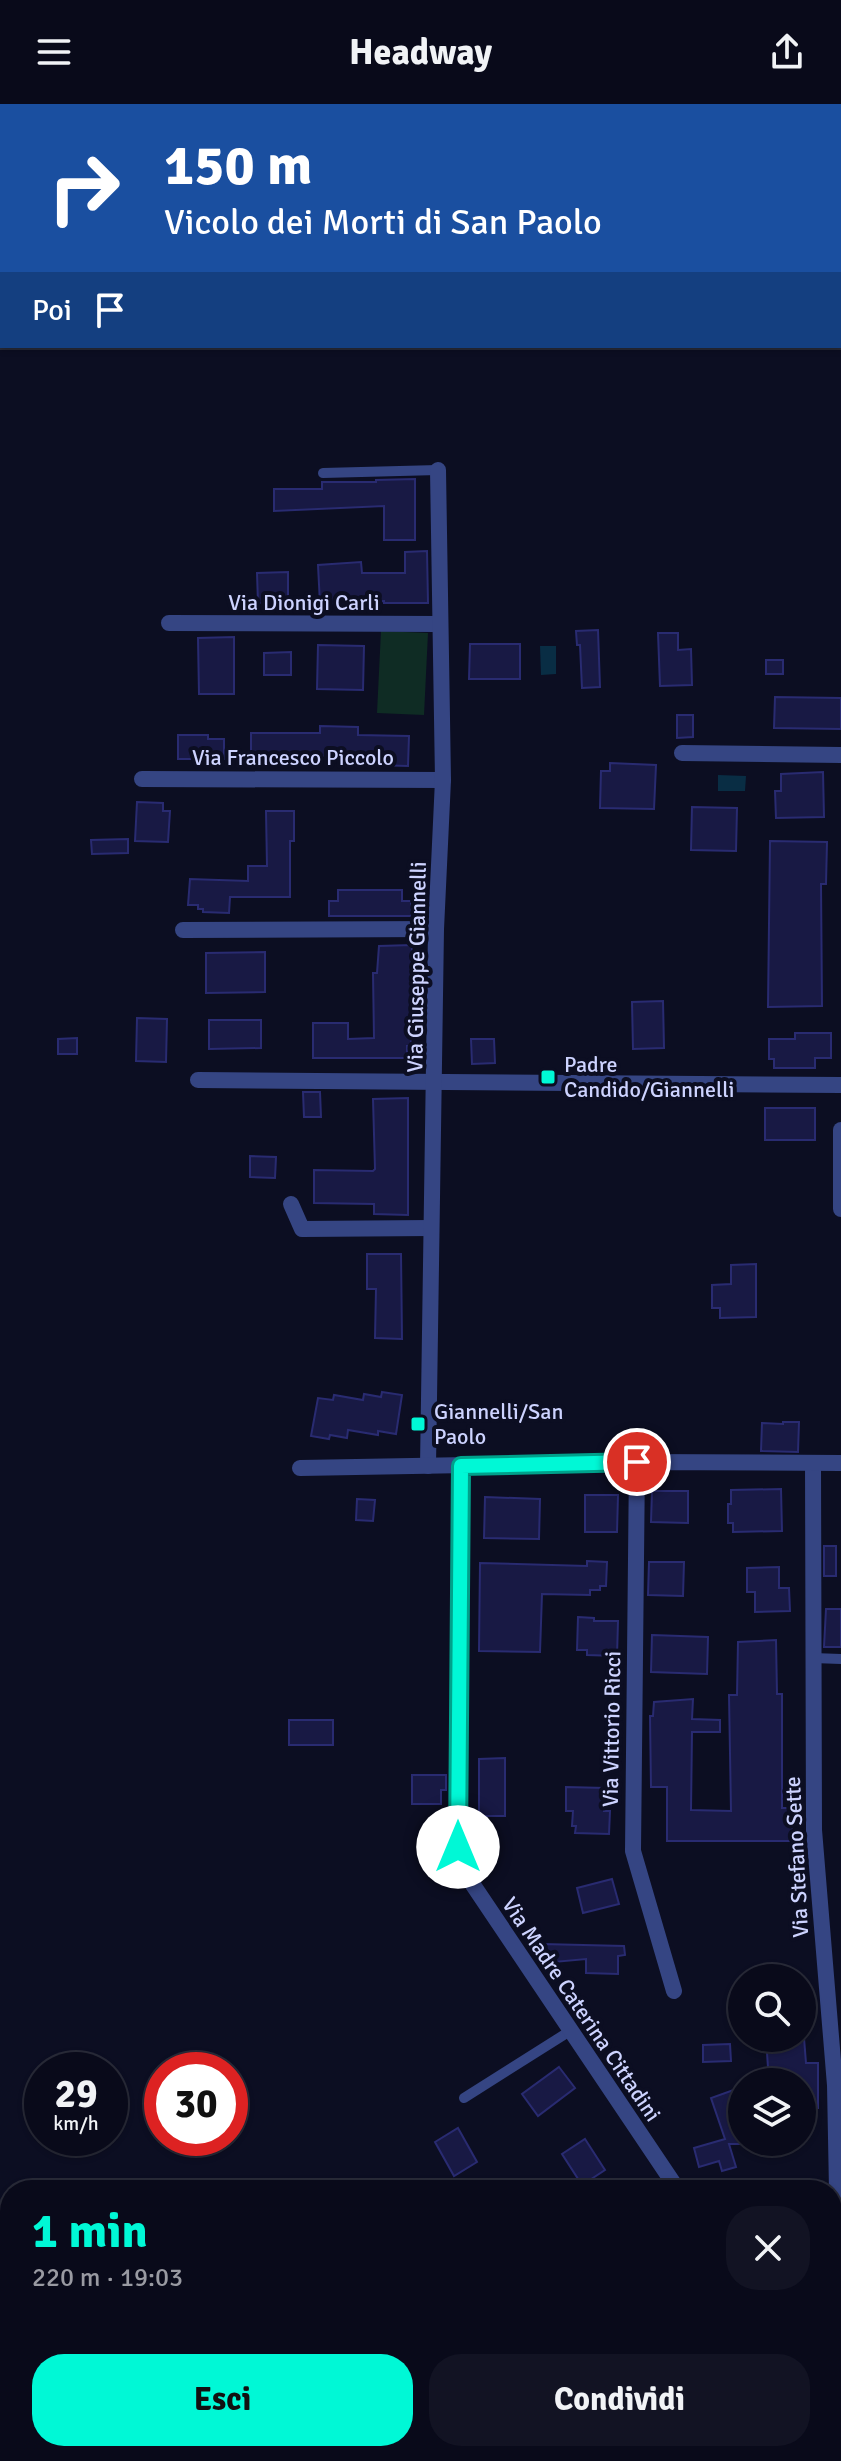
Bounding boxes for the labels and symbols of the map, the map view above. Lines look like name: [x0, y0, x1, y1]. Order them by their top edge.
street label: Via Dionigi Carli: [228, 589, 380, 616]
street label: Via Francesco Piccolo: [192, 744, 394, 771]
street label: Via Giuseppe Giannelli: [401, 861, 432, 1073]
place label: Padre Candido/Giannelli: [564, 1051, 734, 1103]
marker: Padre Candido/Giannelli: [539, 1068, 557, 1086]
place label: Giannelli/San Paolo: [434, 1398, 563, 1450]
marker: Giannelli/San Paolo: [409, 1415, 427, 1433]
pin: [603, 1428, 671, 1496]
street label: Via Vittorio Ricci: [597, 1651, 626, 1807]
street label: Via Stefano Sette: [779, 1776, 814, 1938]
position arrow: [416, 1805, 500, 1889]
street label: Via Madre Caterina Cittadini: [496, 1892, 667, 2127]
speed limit sign: 30: [144, 2052, 248, 2156]

